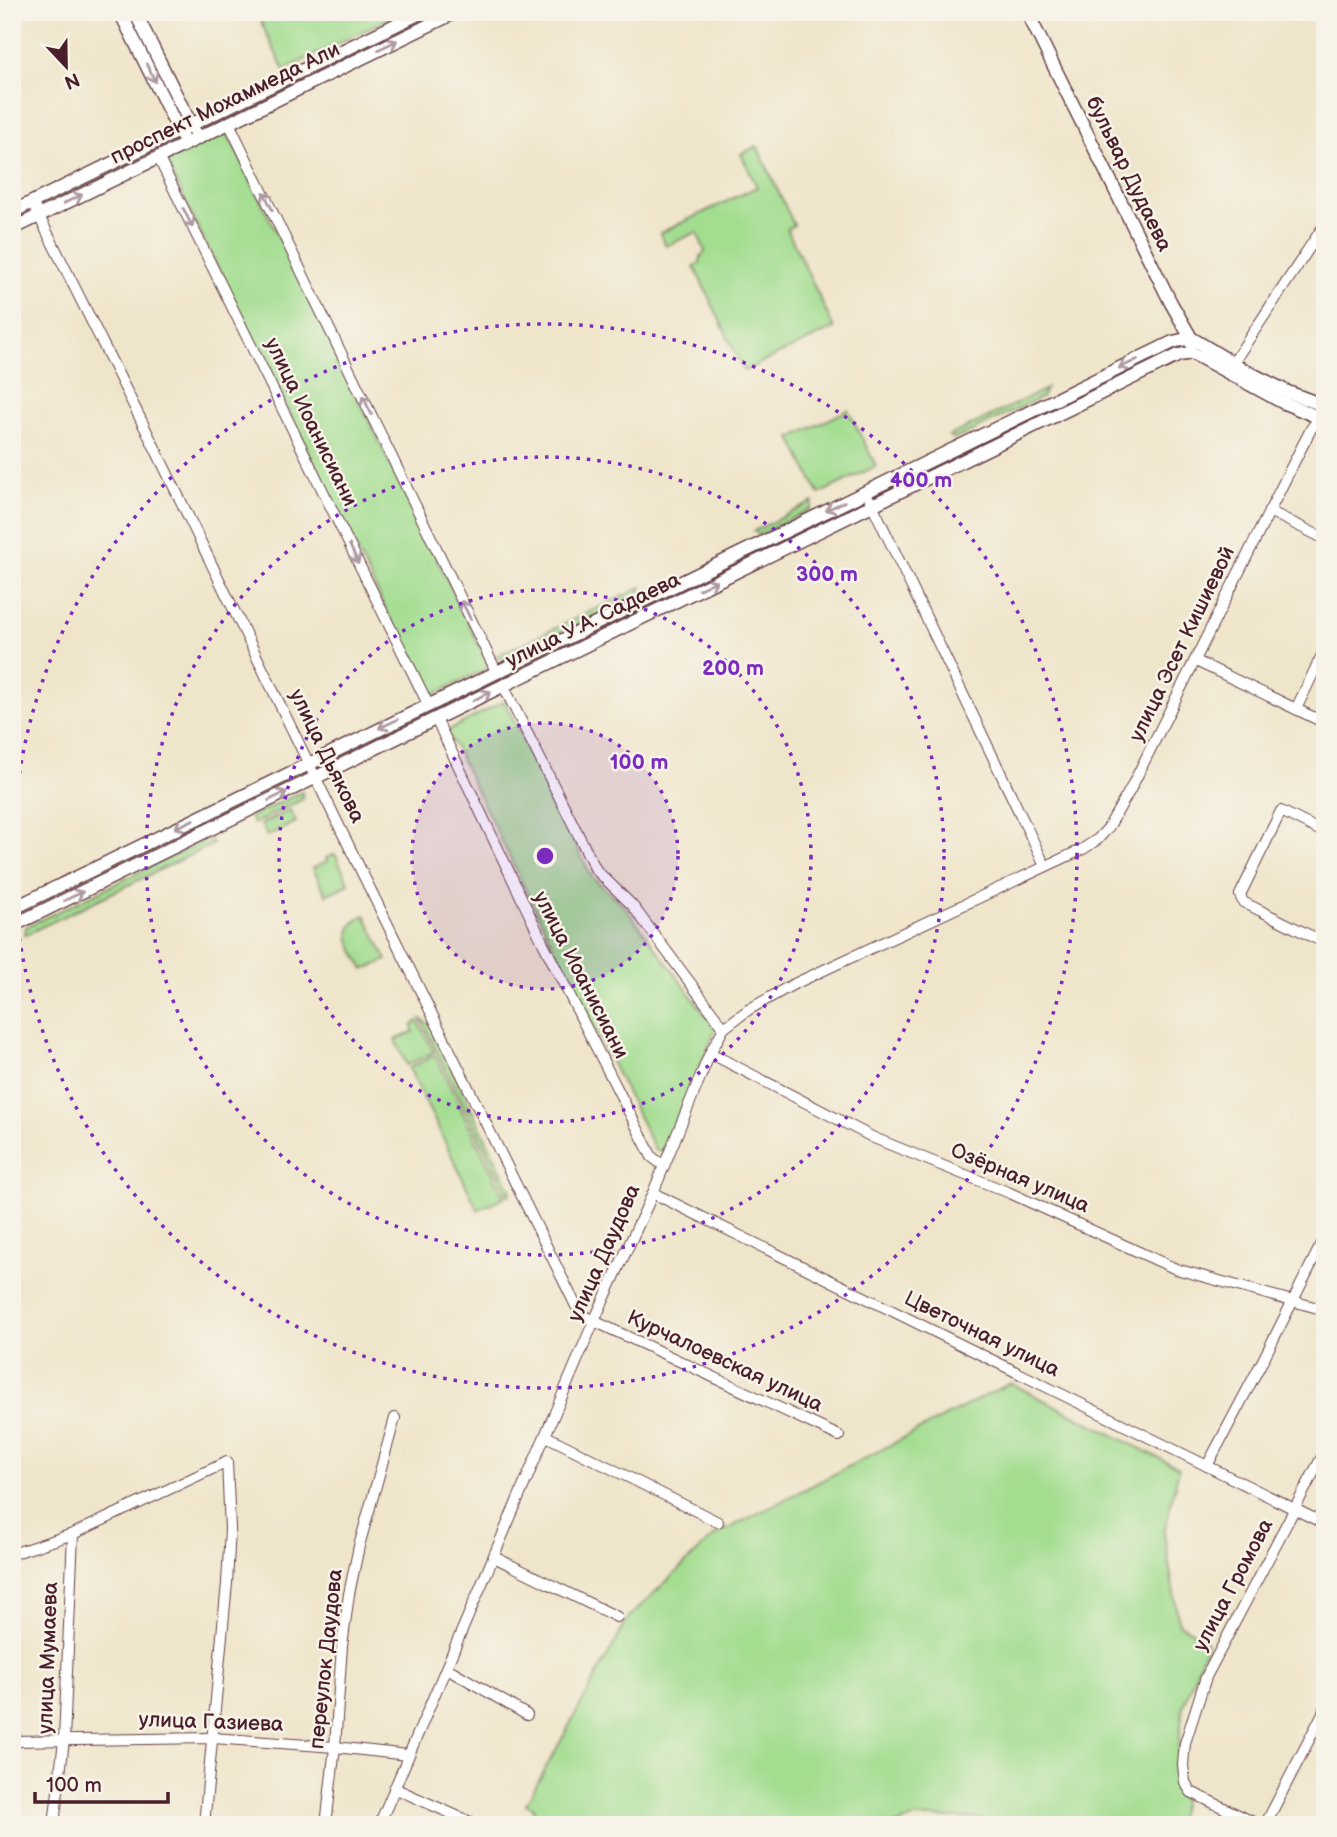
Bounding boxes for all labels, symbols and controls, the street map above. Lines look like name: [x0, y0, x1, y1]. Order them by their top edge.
north arrow: [32, 32, 102, 102]
street label: проспект Мохаммеда Али: [106, 36, 344, 170]
one-way arrow: [377, 38, 398, 52]
one-way arrow: [144, 62, 158, 83]
text: N: [61, 67, 83, 94]
street label: бульвар Дудаева: [1081, 92, 1178, 256]
one-way arrow: [62, 191, 83, 205]
one-way arrow: [260, 191, 274, 212]
one-way arrow: [182, 207, 196, 228]
street label: улица Иоанисиани: [259, 334, 363, 510]
one-way arrow: [1118, 357, 1139, 371]
one-way arrow: [360, 395, 373, 416]
text: 400 m: [890, 468, 952, 493]
one-way arrow: [825, 500, 846, 514]
street label: улица Эсет Кишиевой: [1124, 542, 1240, 746]
one-way arrow: [348, 543, 361, 564]
text: 300 m: [796, 562, 858, 587]
street label: улица У.А. Садаева: [502, 567, 685, 673]
one-way arrow: [697, 578, 718, 591]
one-way arrow: [459, 600, 473, 621]
text: 200 m: [702, 656, 764, 681]
street label: улица Дьякова: [284, 685, 370, 828]
one-way arrow: [471, 688, 492, 702]
one-way arrow: [378, 717, 399, 731]
text: 100 m: [610, 750, 668, 775]
one-way arrow: [267, 789, 288, 802]
one-way arrow: [174, 818, 195, 832]
centre of rings: [533, 844, 557, 868]
street label: улица Иоанисиани: [528, 887, 634, 1063]
one-way arrow: [63, 889, 84, 903]
street label: Озёрная улица: [947, 1138, 1094, 1219]
street label: улица Даудова: [563, 1180, 646, 1326]
street label: Цветочная улица: [900, 1286, 1064, 1383]
street label: Курчалоевская улица: [623, 1305, 827, 1418]
street label: улица Громова: [1188, 1514, 1279, 1655]
street label: переулок Даудова: [304, 1567, 348, 1750]
street label: улица Мумаева: [33, 1581, 63, 1735]
street label: улица Газиева: [138, 1707, 284, 1737]
scale bar: [35, 1760, 168, 1804]
text: 100 m: [46, 1773, 102, 1798]

